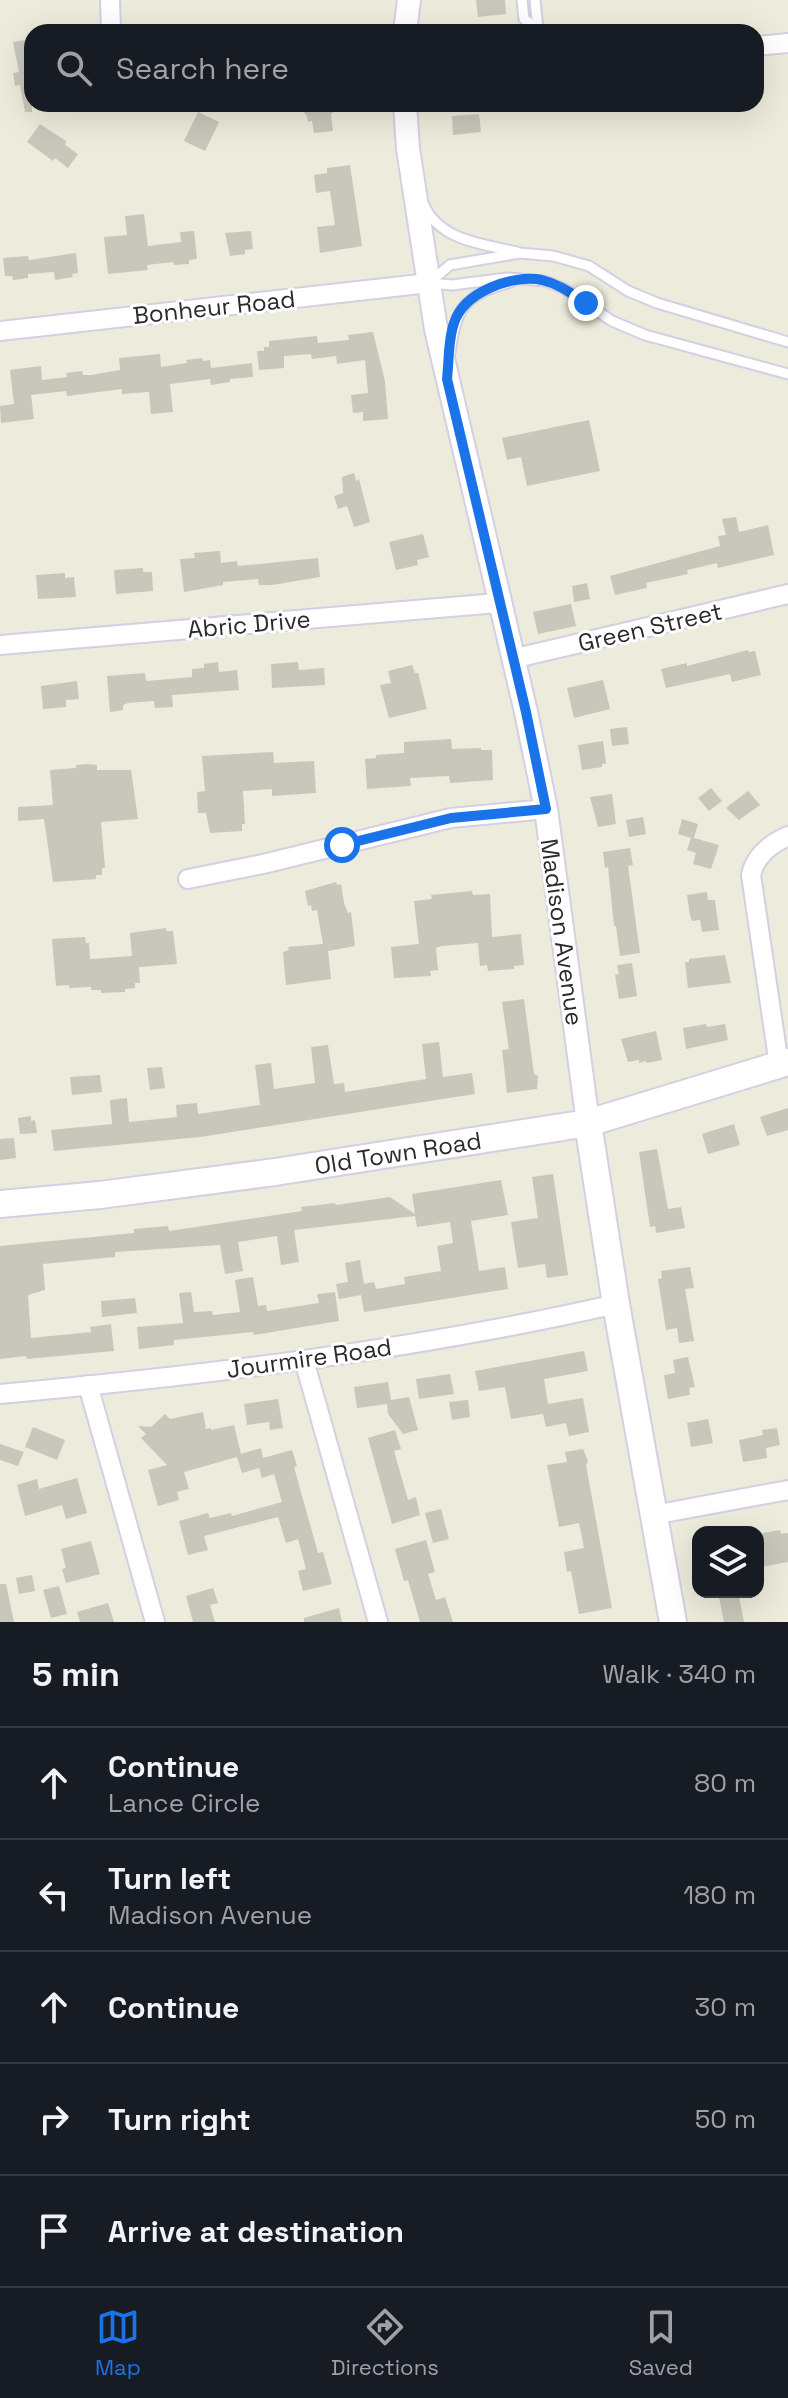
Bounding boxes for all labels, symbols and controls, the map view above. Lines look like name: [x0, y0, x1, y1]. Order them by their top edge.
search box: [24, 24, 764, 112]
icon: search: [52, 46, 96, 90]
text: Search here: [116, 49, 289, 88]
street label: Bonheur Road: [131, 283, 297, 331]
route end: [568, 285, 604, 321]
street label: Green Street: [575, 595, 725, 659]
street label: Abric Drive: [186, 603, 312, 645]
route start: [324, 827, 360, 863]
street label: Madison Avenue: [534, 837, 590, 1027]
street label: Old Town Road: [312, 1125, 484, 1181]
street label: Jourmire Road: [224, 1331, 394, 1385]
map controls: [692, 1526, 764, 1598]
button: layers: [692, 1526, 764, 1598]
text: 5 min: [32, 1653, 120, 1696]
text: Walk · 340 m: [602, 1657, 756, 1691]
text: Continue: [108, 1747, 239, 1786]
icon: ahead: [32, 1761, 76, 1805]
text: 80 m: [694, 1766, 756, 1800]
text: Lance Circle: [108, 1786, 260, 1820]
text: Turn left: [108, 1859, 231, 1898]
icon: left: [32, 1873, 76, 1917]
text: 180 m: [683, 1878, 756, 1912]
text: Madison Avenue: [108, 1898, 312, 1932]
icon: ahead: [32, 1985, 76, 2029]
text: Continue: [108, 1988, 239, 2027]
text: 30 m: [695, 1990, 756, 2024]
icon: right: [32, 2097, 76, 2141]
text: Turn right: [108, 2100, 251, 2139]
text: 50 m: [695, 2102, 756, 2136]
icon: arrive: [32, 2209, 76, 2253]
text: Arrive at destination: [108, 2212, 404, 2251]
tab: Map: [95, 2305, 141, 2381]
tab: Directions: [331, 2305, 439, 2381]
tab: Saved: [629, 2305, 693, 2381]

